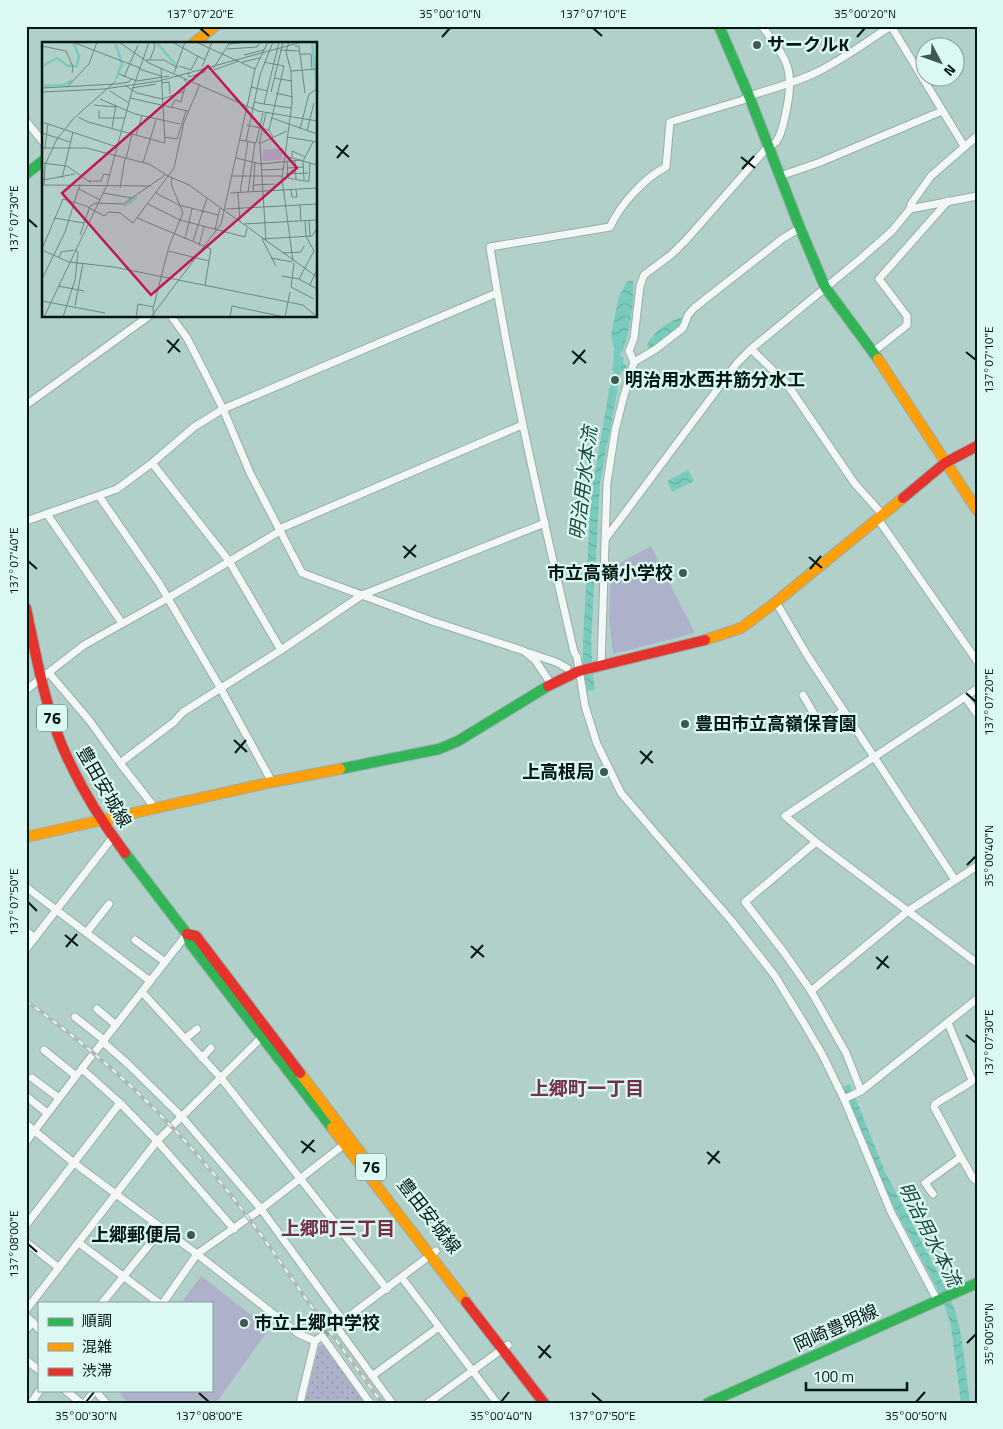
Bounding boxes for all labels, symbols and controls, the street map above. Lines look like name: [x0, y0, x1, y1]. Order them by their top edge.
text: 137°07'20"E: [166, 4, 234, 23]
text: 35°00'10"N: [419, 4, 481, 23]
text: 137°07'10"E: [559, 4, 627, 23]
text: 35°00'20"N: [834, 4, 896, 23]
place label: サークルK: [767, 31, 849, 58]
north arrow: [916, 38, 966, 88]
marker: サークルK: [751, 39, 763, 51]
inset map: [42, 42, 318, 318]
text: N: [939, 60, 961, 81]
text: 137°07'30"E: [4, 185, 23, 253]
text: 137°07'10"E: [979, 326, 998, 394]
place label: 明治用水西井筋分水工: [625, 366, 805, 393]
marker: 明治用水西井筋分水工: [609, 374, 621, 386]
water label: 明治用水本流: [561, 422, 604, 541]
text: 137°07'40"E: [4, 527, 23, 595]
place label: 市立高嶺小学校: [547, 559, 673, 586]
marker: 市立高嶺小学校: [677, 567, 689, 579]
text: 137°07'20"E: [979, 668, 998, 736]
road number: 76: [37, 704, 67, 731]
place label: 豊田市立高嶺保育園: [695, 710, 857, 737]
marker: 豊田市立高嶺保育園: [679, 718, 691, 730]
street label: 豊田安城線: [70, 741, 139, 832]
place label: 上高根局: [522, 758, 594, 785]
marker: 上高根局: [598, 766, 610, 778]
text: 35°00'40"N: [979, 825, 998, 887]
text: 137°07'50"E: [4, 868, 23, 936]
text: 137°07'30"E: [979, 1009, 998, 1077]
district label: 上郷町一丁目: [530, 1073, 644, 1102]
road number: 76: [356, 1154, 386, 1180]
street label: 豊田安城線: [391, 1172, 468, 1259]
water label: 明治用水本流: [892, 1176, 971, 1294]
text: 137°08'00"E: [4, 1210, 23, 1278]
district label: 上郷町三丁目: [281, 1213, 395, 1242]
place label: 上郷郵便局: [91, 1221, 181, 1248]
marker: 上郷郵便局: [185, 1229, 197, 1241]
street label: 岡崎豊明線: [789, 1297, 882, 1358]
legend: [38, 1302, 212, 1392]
text: 35°00'50"N: [979, 1303, 998, 1365]
text: 順調: [82, 1309, 112, 1332]
place label: 市立上郷中学校: [254, 1309, 380, 1336]
marker: 市立上郷中学校: [238, 1317, 250, 1329]
text: 混雑: [82, 1335, 112, 1358]
text: 渋滞: [82, 1359, 112, 1382]
scale bar: [806, 1359, 907, 1391]
text: 100 m: [813, 1365, 854, 1388]
text: 35°00'30"N: [55, 1406, 117, 1425]
text: 137°08'00"E: [175, 1406, 243, 1425]
text: 35°00'40"N: [470, 1406, 532, 1425]
text: 137°07'50"E: [568, 1406, 636, 1425]
text: 35°00'50"N: [885, 1406, 947, 1425]

